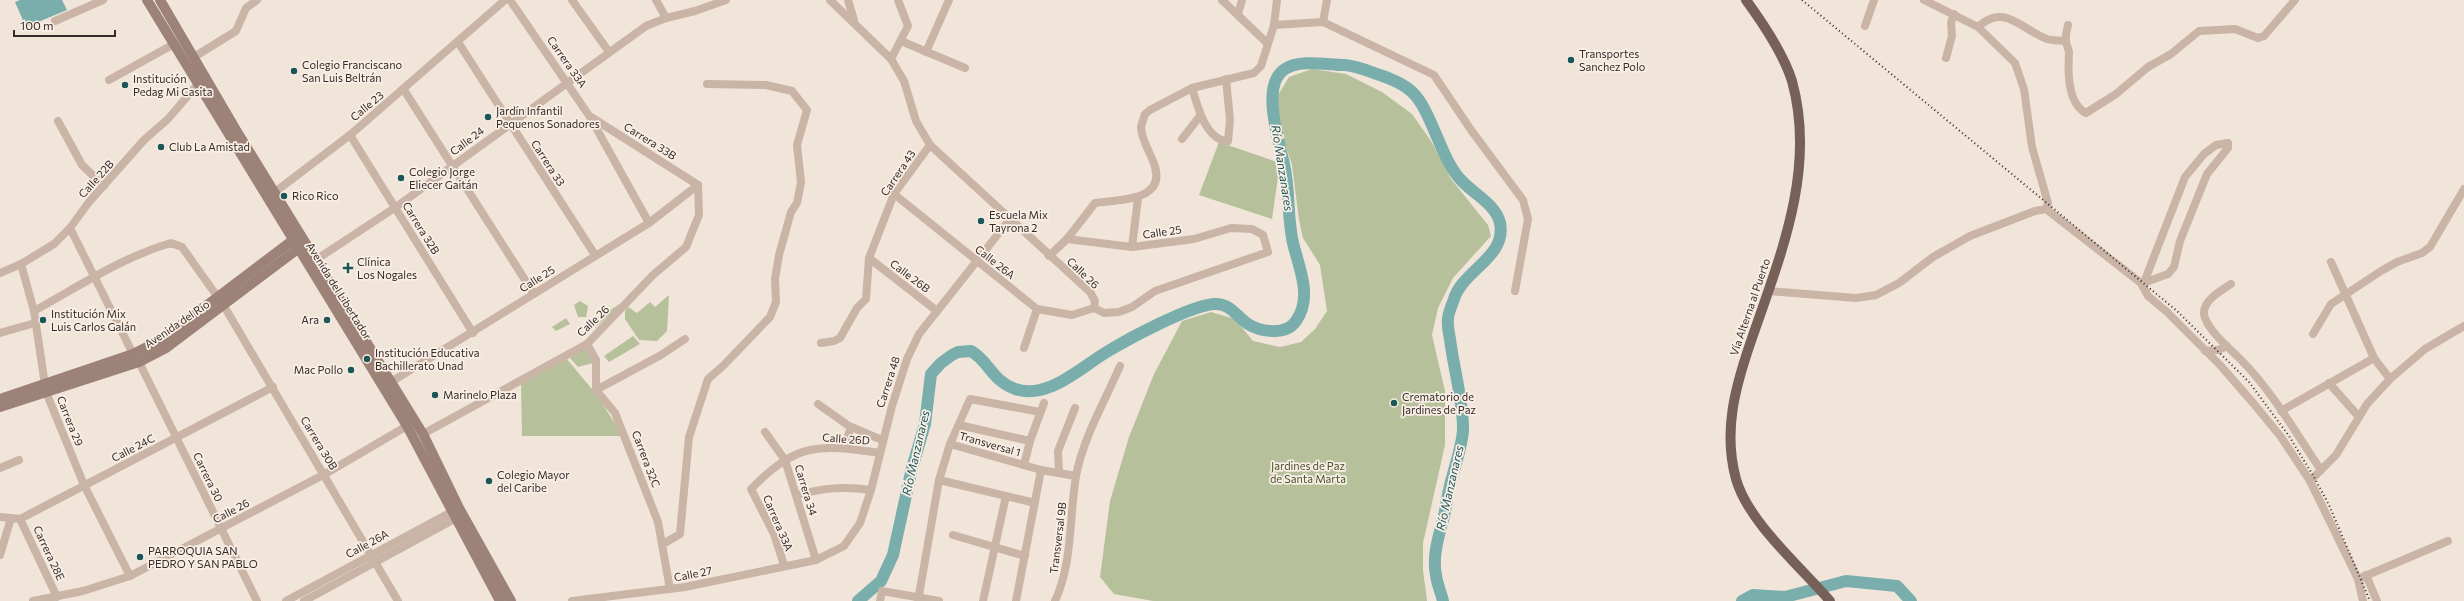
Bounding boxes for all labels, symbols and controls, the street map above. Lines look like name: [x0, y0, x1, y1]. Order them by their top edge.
scale bar: [14, 12, 115, 38]
text: 100 m: [20, 18, 54, 32]
street label: Carrera 33A: [545, 34, 590, 90]
place label: Transportes Sanchez Polo: [1579, 47, 1646, 73]
marker: Transportes Sanchez Polo: [1566, 55, 1576, 65]
place label: Colegio Franciscano San Luis Beltrán: [302, 58, 402, 84]
marker: Colegio Franciscano San Luis Beltrán: [289, 66, 299, 76]
place label: Institución Pedag Mi Casita: [133, 72, 213, 98]
marker: Institución Pedag Mi Casita: [120, 80, 130, 90]
street label: Calle 23: [347, 88, 386, 123]
place label: Jardín Infantil Pequenos Sonadores: [496, 104, 600, 130]
marker: Jardín Infantil Pequenos Sonadores: [483, 112, 493, 122]
street label: Carrera 33B: [622, 119, 679, 162]
street label: Calle 24: [447, 123, 487, 158]
water label: Río Manzanares: [1269, 124, 1297, 212]
street label: Carrera 33: [529, 137, 568, 188]
place label: Club La Amistad: [169, 140, 250, 153]
marker: Club La Amistad: [156, 142, 166, 152]
street label: Carrera 43: [877, 147, 918, 198]
street label: Calle 22B: [75, 157, 116, 200]
place label: Colegio Jorge Eliecer Gaitán: [409, 165, 478, 191]
marker: Colegio Jorge Eliecer Gaitán: [396, 173, 406, 183]
place label: Rico Rico: [292, 189, 339, 202]
marker: Rico Rico: [279, 191, 289, 201]
street label: Carrera 32B: [400, 199, 443, 256]
place label: Escuela Mix Tayrona 2: [989, 208, 1048, 234]
marker: Escuela Mix Tayrona 2: [976, 216, 986, 226]
street label: Calle 25: [1142, 222, 1182, 241]
street label: Avenida del Libertador: [304, 240, 375, 342]
street label: Calle 26A: [973, 242, 1018, 281]
street label: Calle 26: [1065, 254, 1102, 291]
place label: Clínica Los Nogales: [357, 255, 417, 281]
street label: Calle 26B: [888, 256, 933, 295]
street label: Vía Alterna al Puerto: [1727, 256, 1772, 357]
marker: Clínica Los Nogales: [342, 262, 354, 274]
street label: Calle 25: [517, 263, 557, 294]
street label: Avenida del Río: [142, 297, 212, 350]
street label: Calle 26: [574, 302, 612, 339]
place label: Institución Mix Luis Carlos Galán: [51, 307, 136, 333]
place label: Ara: [301, 313, 319, 326]
marker: Institución Mix Luis Carlos Galán: [38, 315, 48, 325]
marker: Ara: [322, 315, 332, 325]
place label: Institución Educativa Bachillerato Unad: [375, 346, 479, 372]
marker: Institución Educativa Bachillerato Unad: [362, 354, 372, 364]
street label: Carrera 48: [873, 354, 902, 409]
place label: Mac Pollo: [294, 363, 343, 376]
marker: Mac Pollo: [346, 365, 356, 375]
place label: Marinelo Plaza: [443, 388, 517, 401]
marker: Marinelo Plaza: [430, 390, 440, 400]
place label: Crematorio de Jardines de Paz: [1402, 390, 1476, 417]
street label: Carrera 29: [55, 394, 86, 448]
marker: Crematorio de Jardines de Paz: [1389, 398, 1399, 408]
water label: Río Manzanares: [898, 408, 932, 497]
street label: Carrera 30B: [298, 414, 341, 472]
street label: Carrera 32C: [630, 429, 663, 489]
street label: Transversal 1: [958, 429, 1022, 458]
street label: Calle 26D: [822, 430, 870, 447]
street label: Calle 24C: [109, 431, 157, 464]
water label: Río Manzanares: [1432, 443, 1466, 532]
street label: Carrera 30: [191, 450, 226, 504]
park label: Jardines de Paz de Santa Marta: [1270, 459, 1346, 485]
street label: Carrera 34: [793, 463, 821, 517]
place label: Colegio Mayor del Caribe: [497, 468, 570, 494]
marker: Colegio Mayor del Caribe: [484, 476, 494, 486]
street label: Carrera 33A: [761, 493, 796, 553]
street label: Calle 26: [210, 495, 252, 526]
street label: Transversal 9B: [1047, 501, 1068, 575]
street label: Carrera 28E: [31, 523, 68, 582]
street label: Calle 26A: [343, 527, 391, 560]
place label: PARROQUIA SAN PEDRO Y SAN PABLO: [148, 544, 258, 570]
marker: PARROQUIA SAN PEDRO Y SAN PABLO: [135, 552, 145, 562]
street label: Calle 27: [673, 563, 713, 584]

